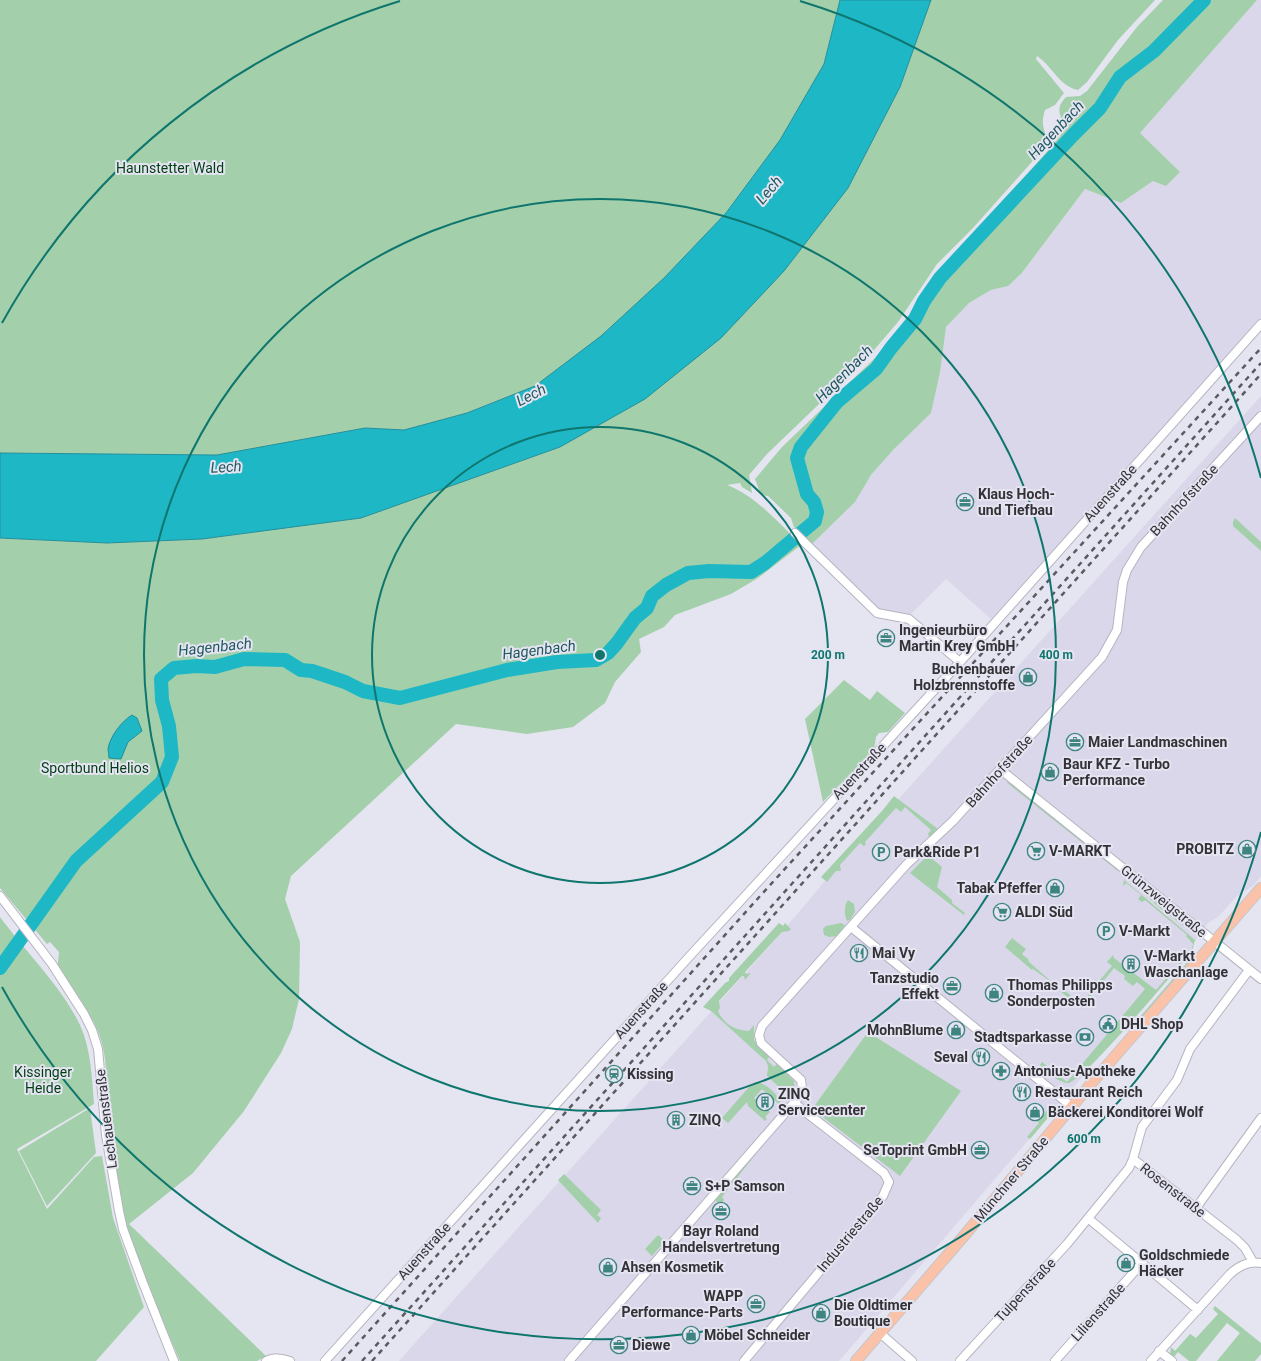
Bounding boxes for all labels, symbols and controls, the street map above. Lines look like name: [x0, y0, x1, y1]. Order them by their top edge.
water label: Hagenbach: [1024, 97, 1088, 163]
park label: Haunstetter Wald: [116, 160, 224, 176]
water label: Lech: [752, 172, 786, 208]
water label: Hagenbach: [811, 341, 877, 407]
water label: Lech: [513, 380, 549, 410]
water label: Lech: [210, 457, 242, 477]
street label: Auenstraße: [1080, 461, 1140, 525]
street label: Bahnhofstraße: [1147, 461, 1221, 539]
place label: Klaus Hoch- und Tiefbau: [978, 486, 1055, 518]
office icon: Klaus Hoch- und Tiefbau: [955, 492, 975, 512]
place label: Ingenieurbüro Martin Krey GmbH: [899, 622, 1015, 654]
office icon: Ingenieurbüro Martin Krey GmbH: [876, 628, 896, 648]
water label: Hagenbach: [177, 634, 253, 660]
water label: Hagenbach: [501, 637, 577, 663]
centre of rings: [593, 648, 607, 662]
text: 200 m: [811, 648, 845, 662]
text: 400 m: [1039, 648, 1073, 662]
place label: Buchenbauer Holzbrennstoffe: [913, 661, 1015, 693]
shop icon: Buchenbauer Holzbrennstoffe: [1018, 667, 1038, 687]
street label: Bahnhofstraße: [962, 731, 1036, 811]
office icon: Maier Landmaschinen: [1065, 732, 1085, 752]
place label: Maier Landmaschinen: [1088, 734, 1227, 750]
street label: Auenstraße: [829, 739, 889, 803]
place label: Baur KFZ - Turbo Performance: [1063, 756, 1170, 788]
park label: Sportbund Helios: [41, 760, 149, 776]
shop icon: Baur KFZ - Turbo Performance: [1040, 762, 1060, 782]
shop icon: PROBITZ: [1237, 839, 1257, 859]
supermarket icon: V-MARKT: [1026, 841, 1046, 861]
place label: PROBITZ: [1176, 841, 1234, 857]
parking icon: Park&Ride P1: [871, 842, 891, 862]
place label: V-MARKT: [1049, 843, 1112, 859]
place label: Park&Ride P1: [894, 844, 981, 860]
street label: Grünzweigstraße: [1118, 862, 1210, 940]
shop icon: Tabak Pfeffer: [1045, 878, 1065, 898]
place label: Tabak Pfeffer: [957, 880, 1042, 896]
supermarket icon: ALDI Süd: [992, 902, 1012, 922]
place label: ALDI Süd: [1015, 904, 1073, 920]
parking icon: V-Markt: [1096, 921, 1116, 941]
place label: V-Markt: [1119, 923, 1170, 939]
restaurant icon: Mai Vy: [849, 943, 869, 963]
place label: Mai Vy: [872, 945, 916, 961]
place label: V-Markt Waschanlage: [1144, 948, 1228, 980]
building icon: V-Markt Waschanlage: [1121, 954, 1141, 974]
place label: Tanzstudio Effekt: [870, 970, 939, 1002]
office icon: Tanzstudio Effekt: [942, 976, 962, 996]
place label: Thomas Philipps Sonderposten: [1007, 977, 1113, 1009]
street label: Auenstraße: [611, 978, 671, 1042]
shop icon: Thomas Philipps Sonderposten: [984, 983, 1004, 1003]
public building icon: DHL Shop: [1098, 1014, 1118, 1034]
place label: DHL Shop: [1121, 1016, 1183, 1032]
shop icon: MohnBlume: [946, 1020, 966, 1040]
place label: MohnBlume: [867, 1022, 943, 1038]
bank icon: Stadtsparkasse: [1075, 1027, 1095, 1047]
place label: Stadtsparkasse: [974, 1029, 1072, 1045]
restaurant icon: Seval: [971, 1047, 991, 1067]
place label: Seval: [934, 1049, 968, 1065]
pharmacy icon: Antonius-Apotheke: [991, 1061, 1011, 1081]
place label: Antonius-Apotheke: [1014, 1063, 1136, 1079]
park label: Kissinger Heide: [14, 1064, 72, 1096]
station icon: Kissing: [604, 1064, 624, 1084]
place label: Kissing: [627, 1066, 674, 1082]
street label: Lechauenstraße: [92, 1068, 120, 1170]
restaurant icon: Restaurant Reich: [1012, 1082, 1032, 1102]
place label: Restaurant Reich: [1035, 1084, 1143, 1100]
place label: ZINQ Servicecenter: [778, 1086, 865, 1118]
building icon: ZINQ Servicecenter: [755, 1092, 775, 1112]
shop icon: Bäckerei Konditorei Wolf: [1025, 1102, 1045, 1122]
place label: Bäckerei Konditorei Wolf: [1048, 1104, 1204, 1120]
building icon: ZINQ: [666, 1110, 686, 1130]
place label: ZINQ: [689, 1112, 721, 1128]
text: 600 m: [1067, 1132, 1101, 1146]
street label: Münchner Straße: [971, 1133, 1051, 1225]
office icon: SeToprint GmbH: [970, 1140, 990, 1160]
place label: SeToprint GmbH: [863, 1142, 967, 1158]
street label: Rosenstraße: [1137, 1159, 1209, 1221]
office icon: S+P Samson: [682, 1176, 702, 1196]
place label: S+P Samson: [705, 1178, 785, 1194]
street label: Industriestraße: [814, 1193, 886, 1275]
office icon: Bayr Roland Handelsvertretung: [711, 1201, 731, 1221]
street label: Auenstraße: [394, 1219, 454, 1283]
place label: Bayr Roland Handelsvertretung: [662, 1223, 780, 1255]
place label: Goldschmiede Häcker: [1139, 1247, 1230, 1279]
shop icon: Goldschmiede Häcker: [1116, 1253, 1136, 1273]
street label: Tulpenstraße: [991, 1255, 1059, 1325]
shop icon: Ahsen Kosmetik: [598, 1257, 618, 1277]
place label: Ahsen Kosmetik: [621, 1259, 724, 1275]
street label: Lilienstraße: [1068, 1280, 1128, 1344]
place label: WAPP Performance-Parts: [622, 1288, 743, 1320]
office icon: WAPP Performance-Parts: [746, 1294, 766, 1314]
place label: Die Oldtimer Boutique: [834, 1297, 912, 1329]
shop icon: Die Oldtimer Boutique: [811, 1303, 831, 1323]
shop icon: Möbel Schneider: [681, 1325, 701, 1345]
place label: Möbel Schneider: [704, 1327, 810, 1343]
office icon: Diewe: [609, 1335, 629, 1355]
place label: Diewe: [632, 1337, 671, 1353]

